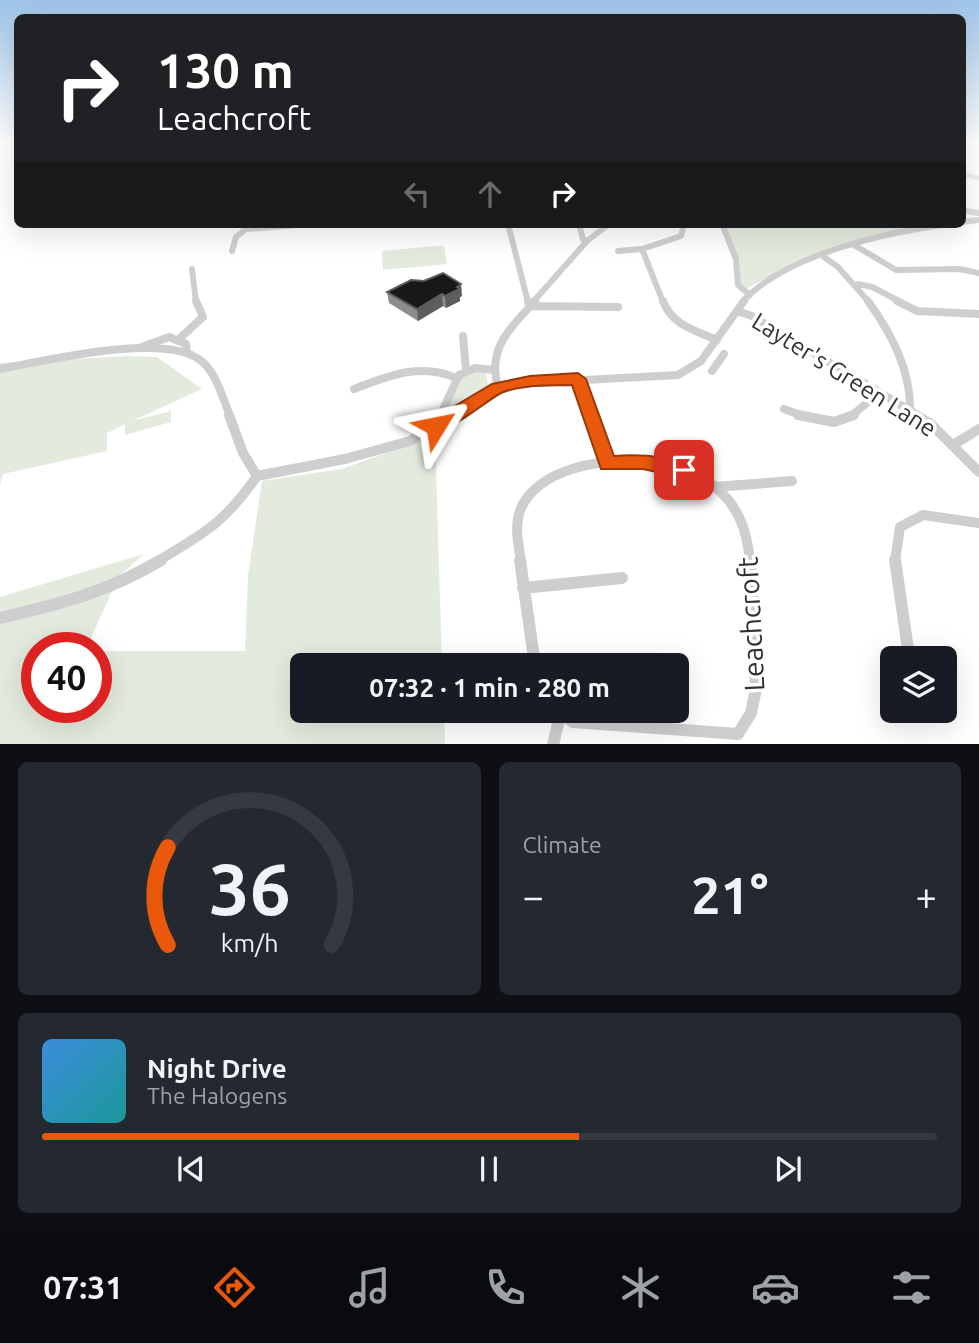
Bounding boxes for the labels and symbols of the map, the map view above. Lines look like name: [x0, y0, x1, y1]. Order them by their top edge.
street label: Layter's Green Lane: [747, 307, 941, 442]
position arrow: [399, 389, 473, 463]
pin: [654, 440, 714, 500]
street label: Leachcroft: [731, 556, 770, 692]
speed limit sign: 40: [21, 632, 112, 723]

